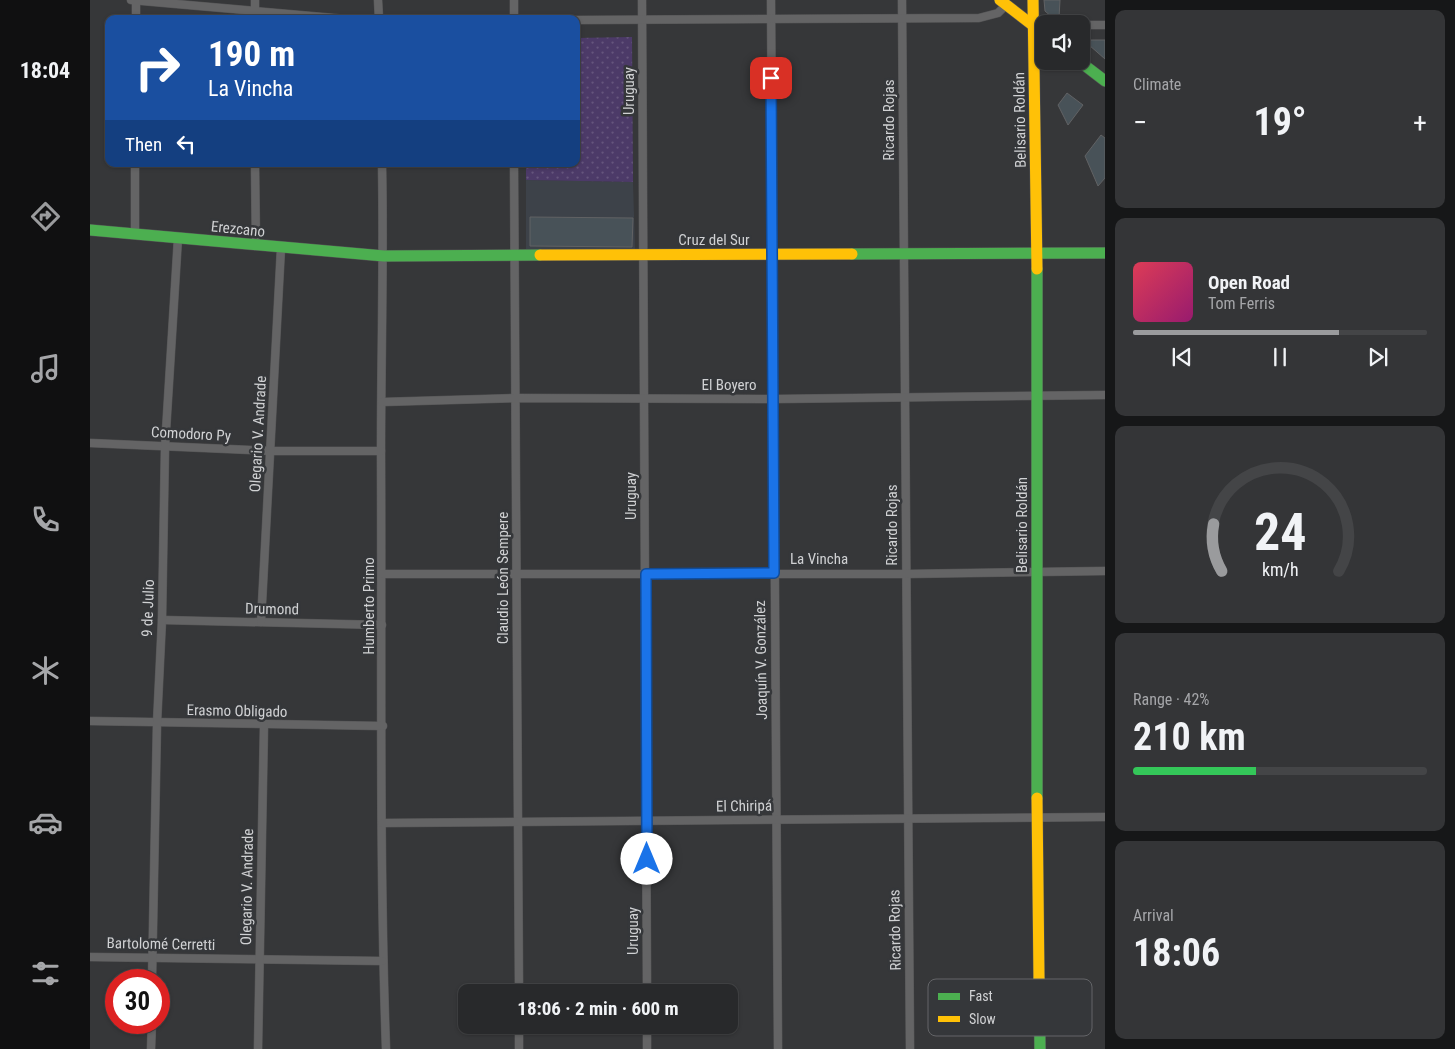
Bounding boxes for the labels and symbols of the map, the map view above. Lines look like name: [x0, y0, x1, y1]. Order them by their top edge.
pin: [750, 57, 792, 99]
street label: Uruguay: [620, 67, 638, 115]
street label: Belisario Roldán: [1010, 72, 1030, 168]
street label: Ricardo Rojas: [880, 79, 898, 161]
street label: Erezcano: [210, 217, 266, 241]
street label: Cruz del Sur: [678, 231, 750, 249]
street label: Olegario V. Andrade: [246, 375, 270, 493]
street label: El Boyero: [701, 376, 757, 394]
street label: Comodoro Py: [151, 423, 231, 445]
street label: Uruguay: [622, 472, 640, 520]
street label: Belisario Roldán: [1013, 477, 1031, 573]
street label: Ricardo Rojas: [883, 484, 901, 566]
street label: Claudio León Sempere: [494, 512, 512, 644]
street label: La Vincha: [790, 550, 848, 568]
street label: Humberto Primo: [360, 557, 378, 655]
street label: 9 de Julio: [138, 579, 158, 637]
street label: Drumond: [245, 600, 299, 618]
street label: Joaquín V. González: [751, 600, 771, 720]
street label: Erasmo Obligado: [186, 701, 288, 721]
street label: El Chiripá: [716, 797, 772, 815]
street label: Olegario V. Andrade: [237, 829, 257, 945]
position arrow: [620, 832, 672, 884]
street label: Ricardo Rojas: [885, 889, 905, 971]
street label: Uruguay: [624, 907, 642, 955]
street label: Bartolomé Cerretti: [106, 934, 216, 954]
speed limit sign: 30: [105, 969, 170, 1034]
legend: [928, 979, 1092, 1036]
text: Fast: [969, 988, 993, 1004]
text: Slow: [969, 1011, 996, 1027]

